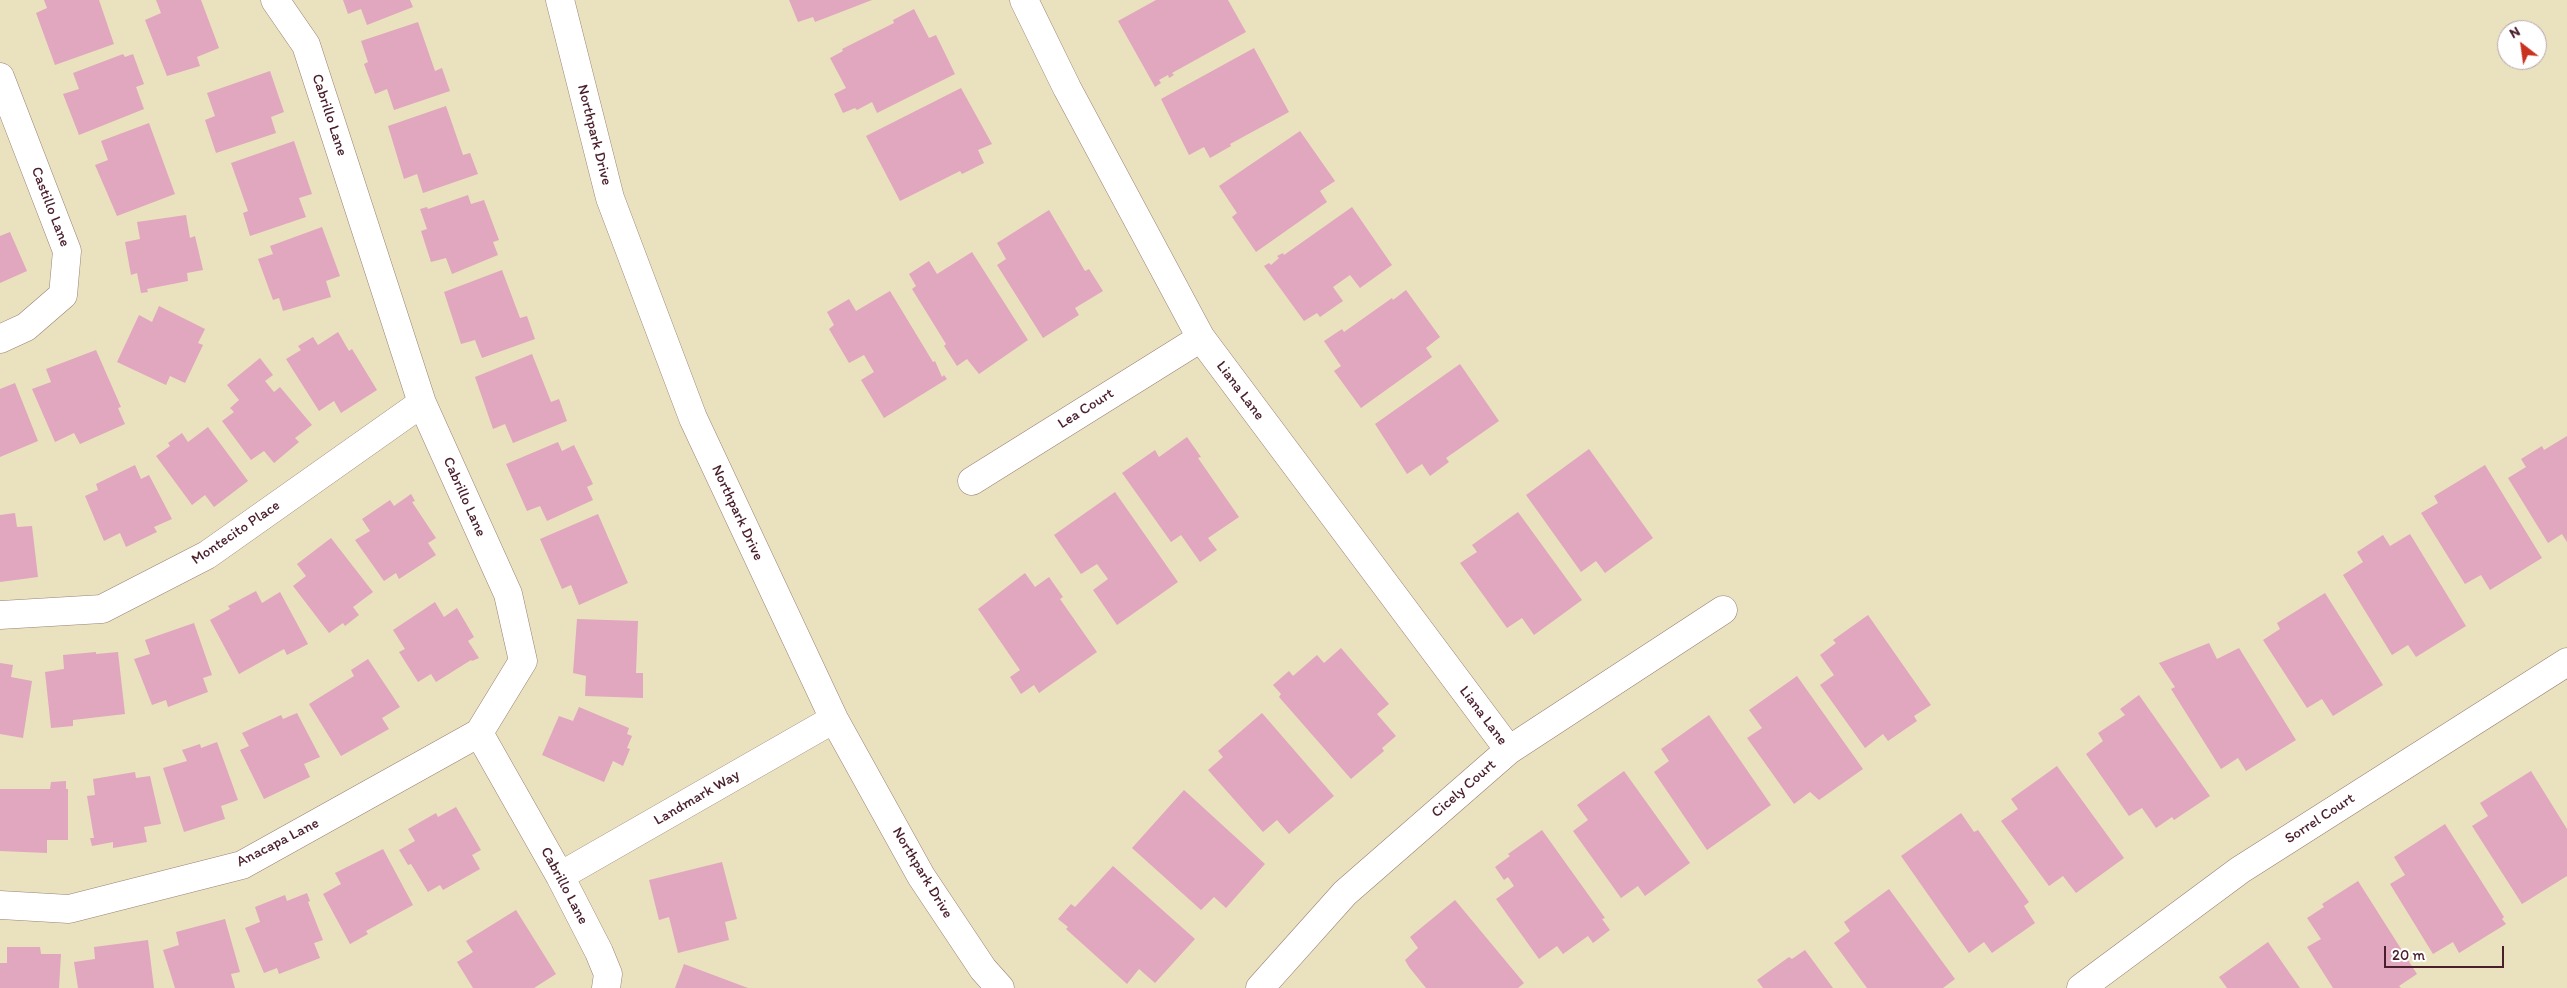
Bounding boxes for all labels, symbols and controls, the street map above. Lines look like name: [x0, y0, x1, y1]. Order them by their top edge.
north arrow: [2497, 20, 2547, 70]
text: N: [2506, 23, 2523, 42]
street label: Cabrillo Lane: [307, 72, 351, 158]
street label: Northpark Drive: [573, 83, 615, 187]
street label: Castillo Lane: [27, 165, 73, 249]
street label: Liana Lane: [1212, 358, 1268, 424]
street label: Lea Court: [1055, 385, 1117, 433]
street label: Cabrillo Lane: [438, 454, 490, 540]
street label: Northpark Drive: [707, 462, 767, 564]
street label: Montecito Place: [188, 497, 284, 569]
street label: Liana Lane: [1455, 683, 1511, 749]
street label: Cicely Court: [1428, 756, 1500, 822]
street label: Landmark Way: [651, 766, 743, 830]
street label: Sorrel Court: [2282, 790, 2358, 848]
street label: Anacapa Lane: [234, 815, 322, 871]
street label: Northpark Drive: [888, 824, 956, 922]
street label: Cabrillo Lane: [536, 844, 592, 928]
scale bar: [2387, 936, 2507, 968]
text: 20 m: [2392, 946, 2425, 964]

